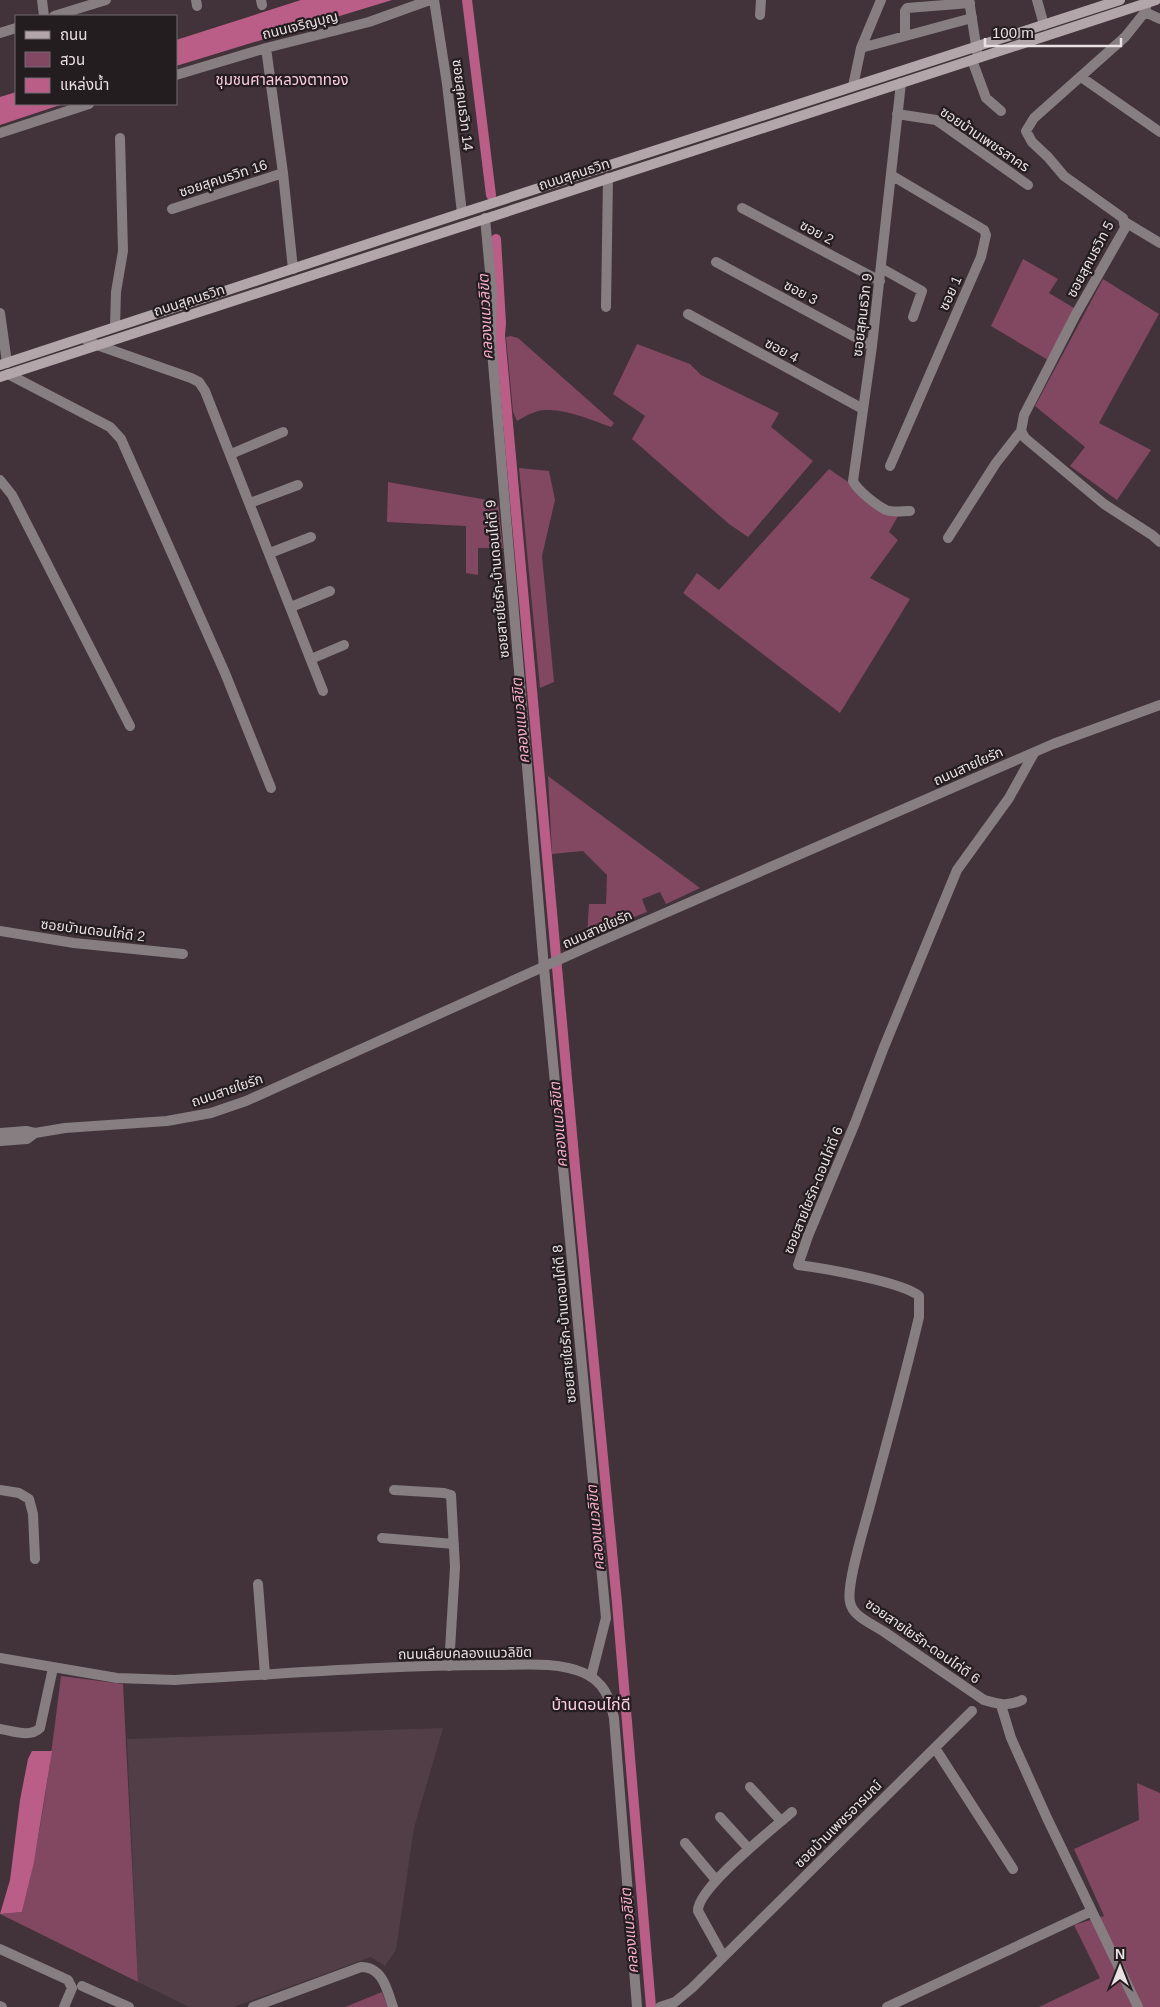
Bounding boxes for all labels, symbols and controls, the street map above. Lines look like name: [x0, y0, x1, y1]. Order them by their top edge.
street label: ถนนเจริญบุญ: [260, 8, 340, 43]
legend: [15, 15, 178, 105]
scale bar: [985, 15, 1121, 47]
text: 100 m: [992, 24, 1034, 41]
text: ถนน: [60, 26, 87, 43]
text: สวน: [60, 51, 85, 68]
street label: ซอยสุคนธวิท 14: [448, 58, 477, 152]
district label: ชุมชนศาลหลวงตาทอง: [215, 71, 349, 89]
text: แหล่งน้ำ: [60, 74, 109, 93]
street label: ซอยบ้านเพชรสาคร: [937, 103, 1033, 175]
street label: ถนนสุคนธวิท: [536, 155, 612, 194]
street label: ซอยสุคนธวิท 16: [177, 156, 270, 201]
street label: ซอย 2: [797, 217, 837, 248]
street label: ซอยสุคนธวิท 5: [1063, 218, 1118, 300]
water label: คลองแนวลิขิต: [474, 272, 496, 360]
street label: ซอยสุคนธวิท 9: [849, 272, 876, 358]
street label: ซอย 1: [935, 273, 965, 313]
street label: ซอย 3: [781, 277, 821, 308]
street label: ถนนสุคนธวิท: [151, 281, 227, 320]
street label: ซอย 4: [762, 335, 802, 366]
street label: ซอยสายใยรัก-บ้านดอนไก่ดี 9: [482, 499, 512, 659]
water label: คลองแนวลิขิต: [508, 676, 532, 764]
street label: ถนนสายใยรัก: [931, 743, 1005, 789]
street label: ถนนสายใยรัก: [560, 906, 634, 952]
street label: ซอยบัานดอนไก่ดี 2: [40, 916, 146, 944]
street label: ถนนสายใยรัก: [189, 1070, 265, 1110]
water label: คลองแนวลิขิต: [546, 1080, 570, 1168]
street label: ซอยสายใยรัก-ดอนไก่ดี 6: [780, 1124, 846, 1256]
street label: ซอยสายใยรัก-บ้านดอนไก่ดี 8: [549, 1244, 579, 1404]
water label: คลองแนวลิขิต: [583, 1483, 607, 1571]
street label: ซอยสายใยรัก-ดอนไก่ดี 6: [863, 1595, 984, 1687]
street label: ถนนเลียบคลองแนวลิขิต: [398, 1644, 532, 1662]
district label: บ้านดอนไก่ดี: [551, 1696, 631, 1713]
street label: ซอยบ้านเพชรอารมณ์: [791, 1777, 885, 1871]
water label: คลองแนวลิขิต: [617, 1886, 641, 1974]
north arrow: [1095, 1942, 1145, 1992]
text: N: [1115, 1946, 1125, 1962]

